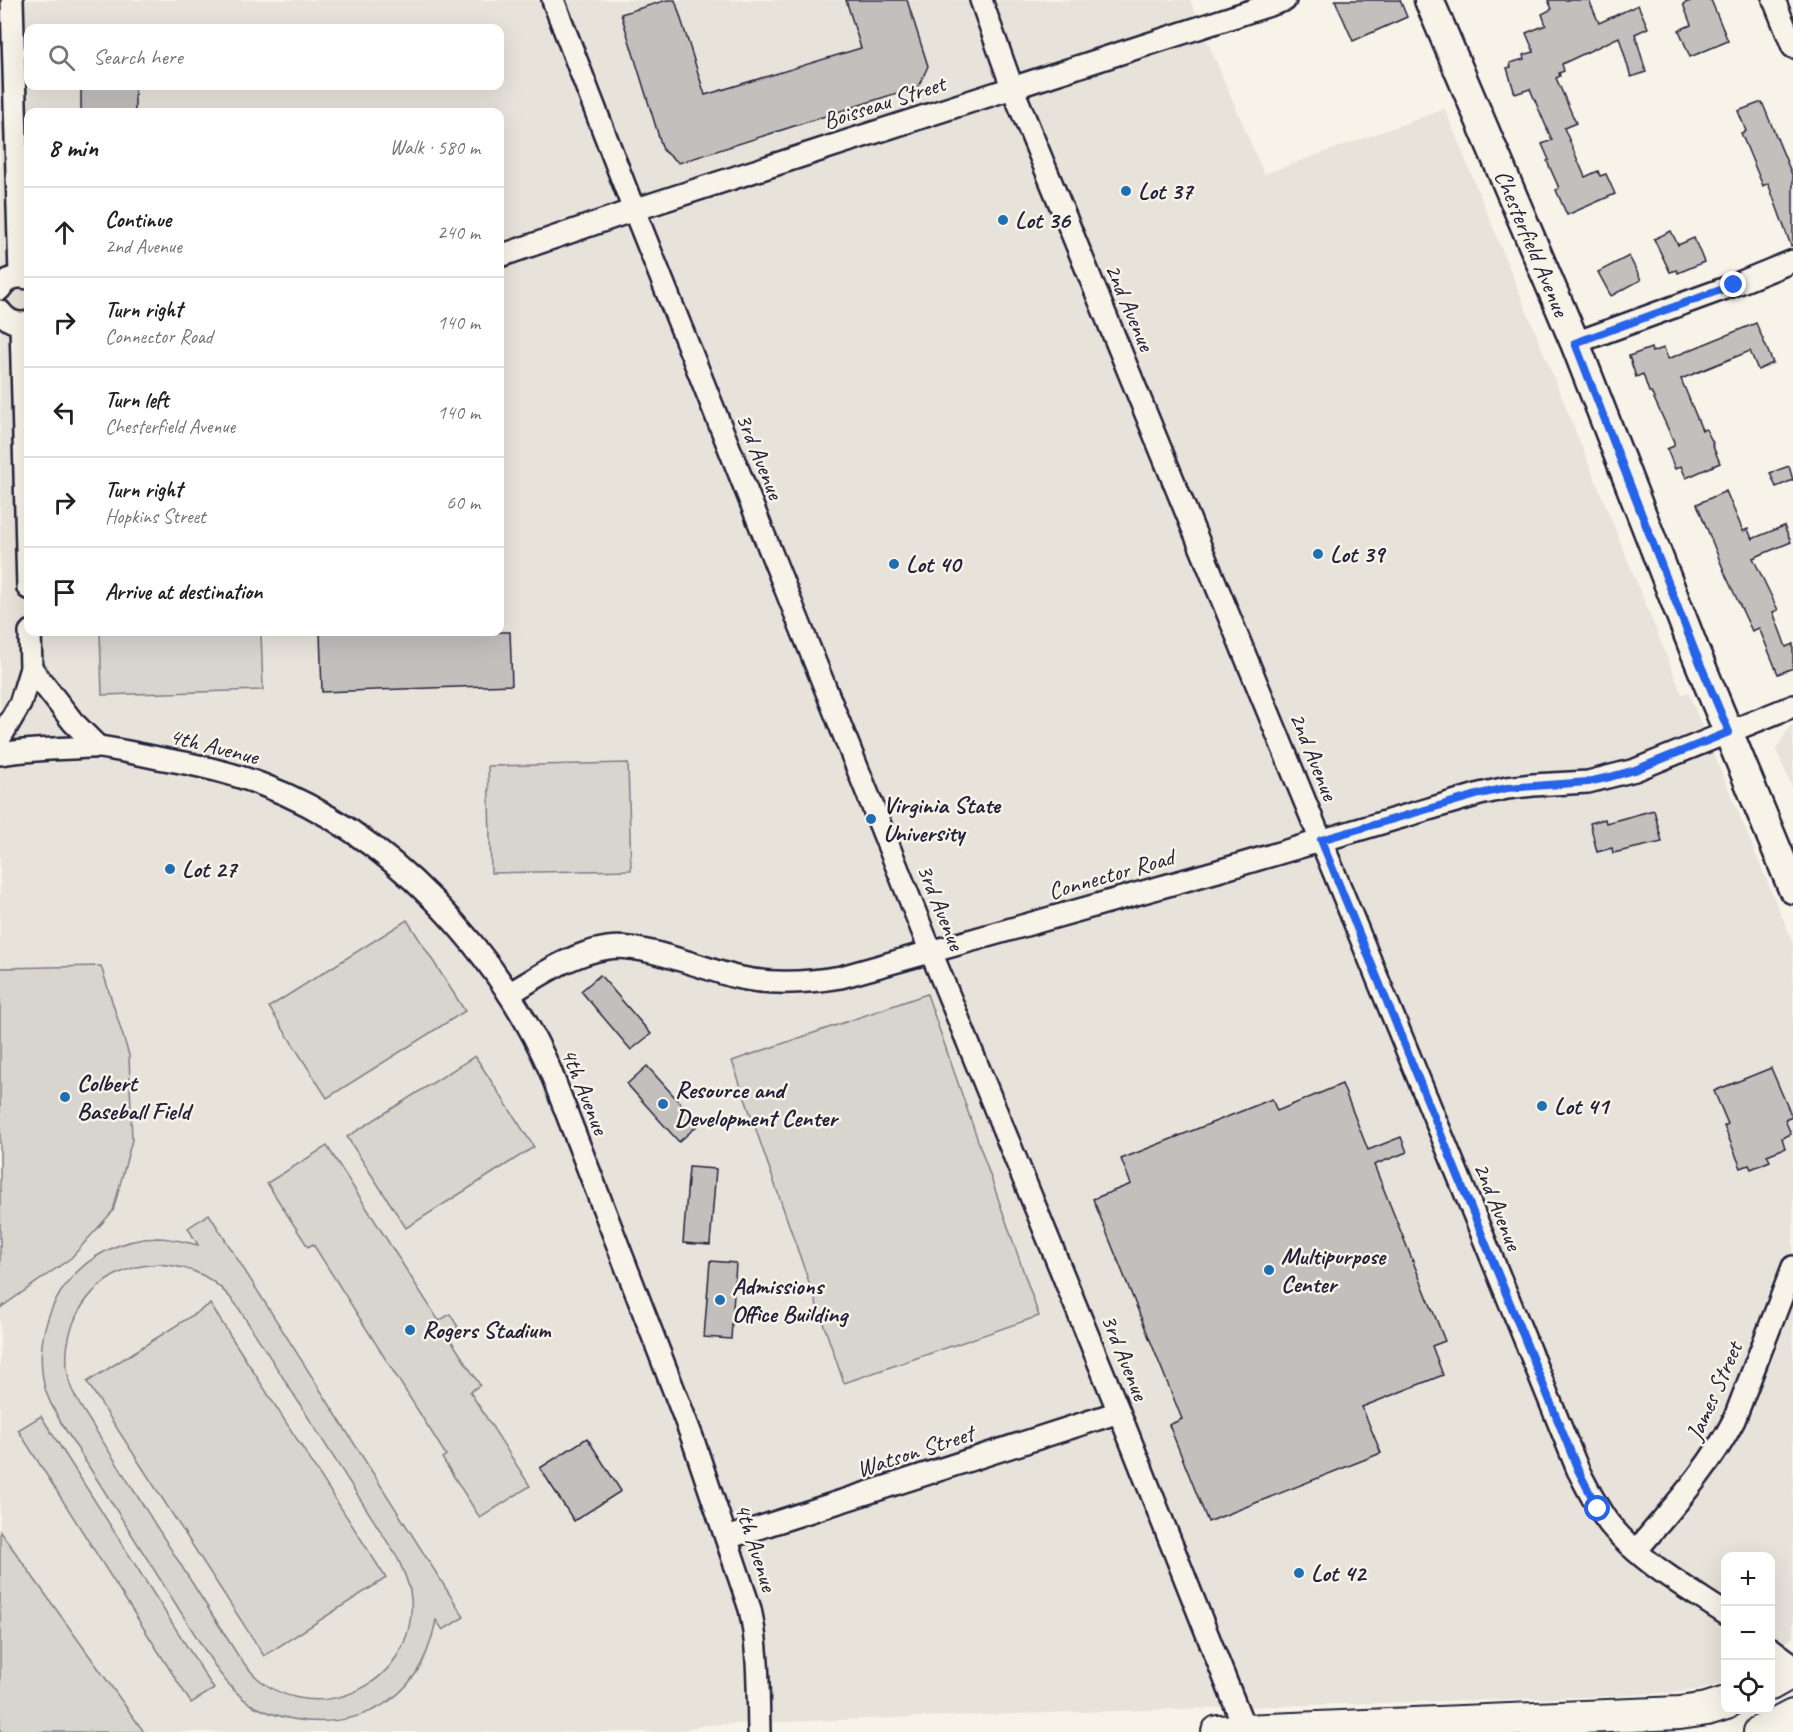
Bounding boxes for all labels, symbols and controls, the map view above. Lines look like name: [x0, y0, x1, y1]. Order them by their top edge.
search box: [24, 24, 504, 90]
icon: search: [45, 41, 78, 74]
text: Search here: [93, 43, 183, 71]
street label: Boisseau Street: [819, 68, 951, 136]
text: 8 min: [48, 131, 98, 164]
text: Walk · 580 m: [390, 135, 480, 160]
street label: Chesterfield Avenue: [1488, 165, 1577, 323]
place label: Lot 37: [1138, 176, 1194, 206]
marker: Lot 37: [1119, 184, 1133, 198]
place label: Lot 36: [1015, 205, 1071, 235]
text: Continue: [105, 206, 171, 234]
marker: Lot 36: [996, 213, 1010, 227]
icon: ahead: [48, 216, 81, 249]
text: 240 m: [437, 220, 480, 245]
text: 2nd Avenue: [105, 234, 182, 259]
street label: 2nd Avenue: [1098, 259, 1163, 357]
route end: [1720, 271, 1746, 297]
text: Turn right: [105, 296, 182, 324]
icon: right: [48, 306, 81, 339]
text: 140 m: [437, 310, 480, 335]
text: Connector Road: [105, 324, 213, 349]
text: Turn left: [105, 386, 169, 414]
icon: left: [48, 396, 81, 429]
text: 140 m: [437, 400, 480, 425]
street label: 3rd Avenue: [729, 409, 792, 505]
text: Chesterfield Avenue: [105, 414, 235, 439]
text: Turn right: [105, 476, 182, 504]
icon: right: [48, 486, 81, 519]
text: 60 m: [446, 490, 480, 515]
text: Hopkins Street: [105, 504, 206, 529]
place label: Lot 39: [1330, 539, 1386, 569]
marker: Lot 39: [1311, 547, 1325, 561]
place label: Lot 40: [906, 549, 962, 579]
marker: Lot 40: [887, 557, 901, 571]
icon: arrive: [48, 576, 81, 609]
text: Arrive at destination: [105, 578, 262, 606]
street label: 2nd Avenue: [1283, 708, 1346, 806]
street label: 4th Avenue: [166, 720, 264, 772]
place label: Virginia State University: [883, 790, 1002, 848]
marker: Virginia State University: [864, 812, 878, 826]
street label: Connector Road: [1045, 841, 1181, 906]
place label: Lot 27: [182, 854, 238, 884]
street label: 3rd Avenue: [910, 860, 973, 956]
marker: Lot 27: [163, 862, 177, 876]
street label: 4th Avenue: [554, 1043, 617, 1141]
place label: Colbert Baseball Field: [77, 1068, 194, 1126]
place label: Resource and Development Center: [675, 1075, 839, 1133]
marker: Colbert Baseball Field: [58, 1090, 72, 1104]
place label: Lot 41: [1554, 1091, 1611, 1121]
marker: Resource and Development Center: [656, 1097, 670, 1111]
marker: Lot 41: [1535, 1099, 1549, 1113]
street label: 2nd Avenue: [1467, 1158, 1530, 1256]
place label: Multipurpose Center: [1281, 1241, 1387, 1299]
marker: Multipurpose Center: [1262, 1263, 1276, 1277]
place label: Admissions Office Building: [732, 1271, 849, 1329]
marker: Admissions Office Building: [713, 1293, 727, 1307]
street label: 3rd Avenue: [1094, 1310, 1157, 1406]
place label: Rogers Stadium: [422, 1315, 552, 1345]
marker: Rogers Stadium: [403, 1323, 417, 1337]
street label: James Street: [1679, 1335, 1750, 1446]
street label: Watson Street: [853, 1417, 980, 1484]
route start: [1584, 1495, 1610, 1521]
street label: 4th Avenue: [728, 1499, 785, 1597]
map controls: [1721, 1552, 1775, 1714]
button: +: [1721, 1552, 1775, 1606]
place label: Lot 42: [1311, 1558, 1367, 1588]
marker: Lot 42: [1292, 1566, 1306, 1580]
button: −: [1721, 1606, 1775, 1660]
button: locate: [1721, 1660, 1775, 1714]

